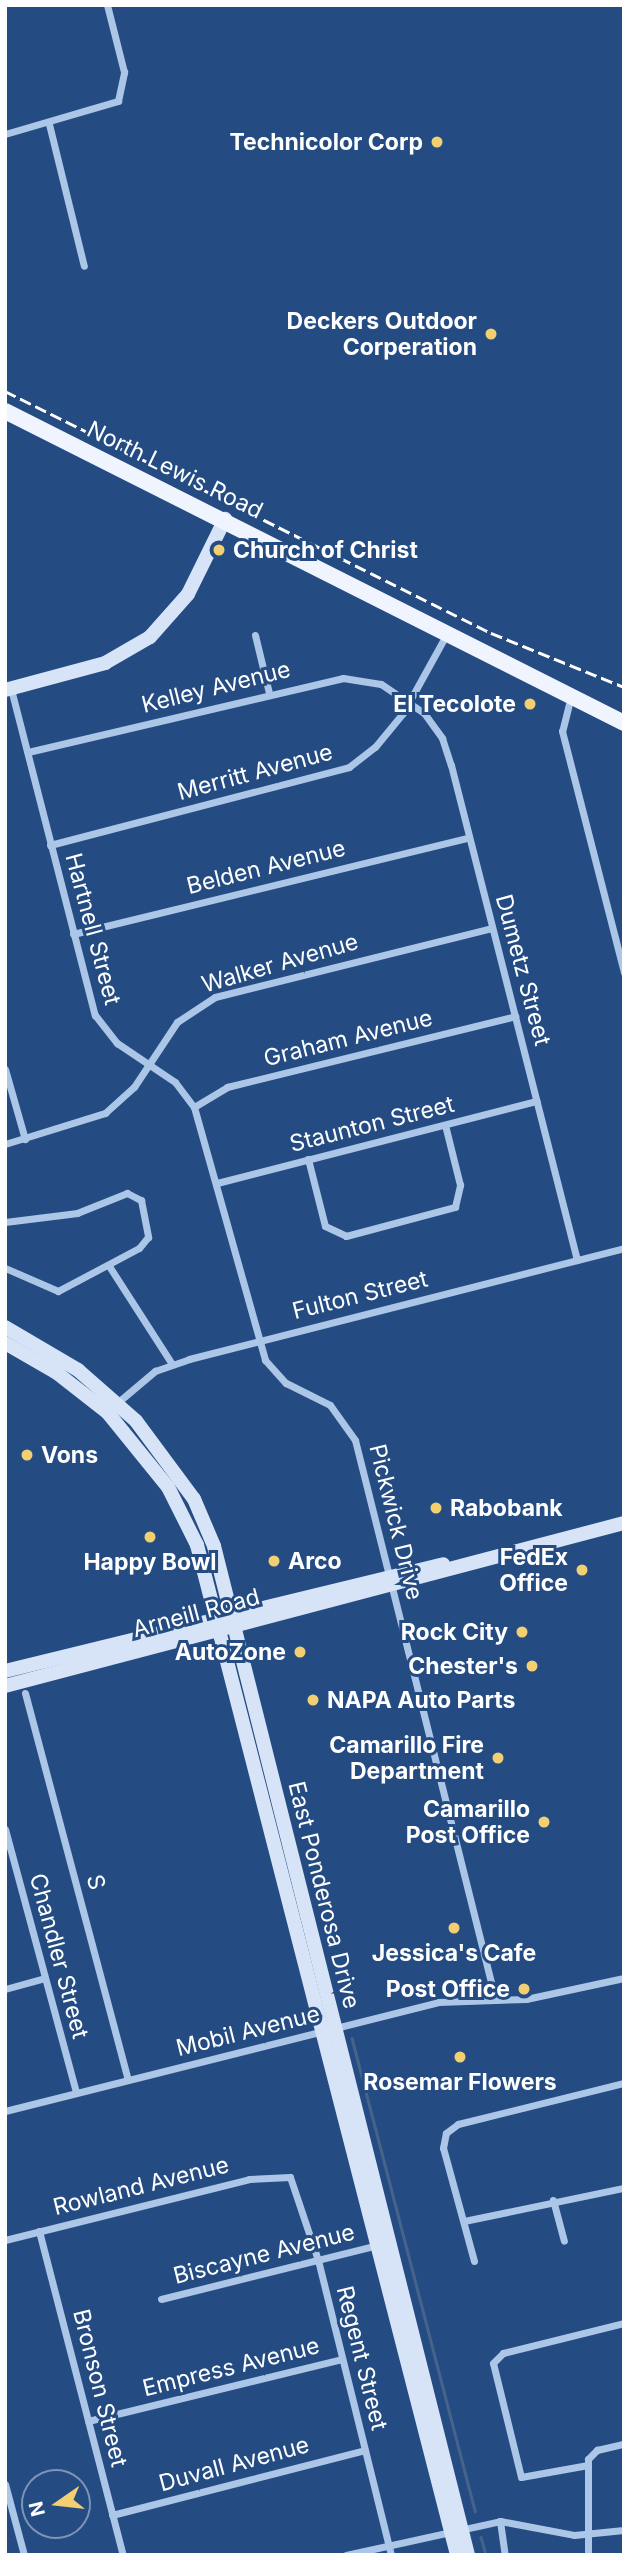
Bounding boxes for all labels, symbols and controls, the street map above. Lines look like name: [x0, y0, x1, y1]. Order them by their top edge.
place label: Technicolor Corp: [229, 128, 423, 156]
marker: Technicolor Corp: [429, 134, 445, 150]
place label: Deckers Outdoor Corperation: [287, 307, 477, 361]
marker: Deckers Outdoor Corperation: [483, 326, 499, 342]
street label: North Lewis Road: [83, 415, 267, 525]
place label: Church of Christ: [233, 536, 418, 564]
marker: Church of Christ: [211, 542, 227, 558]
street label: Kelley Avenue: [139, 655, 293, 719]
place label: El Tecolote: [393, 690, 516, 718]
marker: El Tecolote: [522, 696, 538, 712]
street label: Merritt Avenue: [174, 738, 336, 806]
street label: Belden Avenue: [184, 834, 348, 900]
street label: Hartnell Street: [59, 850, 127, 1008]
street label: Dumetz Street: [490, 891, 556, 1049]
street label: Walker Avenue: [199, 927, 361, 999]
street label: Graham Avenue: [261, 1004, 435, 1072]
street label: Staunton Street: [287, 1090, 457, 1158]
street label: Fulton Street: [290, 1265, 430, 1325]
place label: Vons: [41, 1441, 98, 1469]
street label: Pickwick Drive: [363, 1441, 429, 1603]
marker: Vons: [19, 1447, 35, 1463]
place label: Rabobank: [450, 1494, 563, 1522]
marker: Rabobank: [428, 1500, 444, 1516]
marker: Happy Bowl: [142, 1529, 158, 1545]
place label: FedEx Office: [499, 1543, 568, 1597]
place label: Arco: [288, 1547, 342, 1575]
place label: Happy Bowl: [83, 1548, 217, 1576]
marker: Arco: [266, 1553, 282, 1569]
marker: FedEx Office: [574, 1562, 590, 1578]
street label: Arneill Road: [129, 1583, 263, 1643]
place label: Rock City: [401, 1618, 508, 1646]
marker: Rock City: [514, 1624, 530, 1640]
place label: AutoZone: [175, 1638, 286, 1666]
marker: AutoZone: [292, 1644, 308, 1660]
place label: Chester's: [408, 1652, 518, 1680]
marker: Chester's: [524, 1658, 540, 1674]
place label: NAPA Auto Parts: [327, 1686, 515, 1714]
marker: NAPA Auto Parts: [305, 1692, 321, 1708]
place label: Camarillo Fire Department: [329, 1731, 484, 1785]
marker: Camarillo Fire Department: [490, 1750, 506, 1766]
street label: East Ponderosa Drive: [282, 1779, 366, 2011]
place label: Camarillo Post Office: [406, 1795, 530, 1849]
marker: Camarillo Post Office: [536, 1814, 552, 1830]
street label: Chandler Street: [24, 1870, 94, 2042]
street label: S: [81, 1871, 111, 1893]
marker: Jessica's Cafe: [446, 1920, 462, 1936]
place label: Jessica's Cafe: [372, 1939, 536, 1967]
place label: Post Office: [386, 1975, 510, 2003]
marker: Post Office: [516, 1981, 532, 1997]
street label: Mobil Avenue: [173, 2000, 323, 2062]
marker: Rosemar Flowers: [452, 2049, 468, 2065]
place label: Rosemar Flowers: [363, 2068, 557, 2096]
street label: Rowland Avenue: [50, 2151, 232, 2221]
street label: Biscayne Avenue: [170, 2218, 358, 2290]
street label: Regent Street: [331, 2283, 393, 2433]
street label: Bronson Street: [67, 2306, 133, 2470]
street label: Empress Avenue: [140, 2332, 322, 2402]
street label: Duvall Avenue: [156, 2431, 312, 2497]
north arrow: [21, 2469, 91, 2539]
text: N: [24, 2499, 50, 2519]

